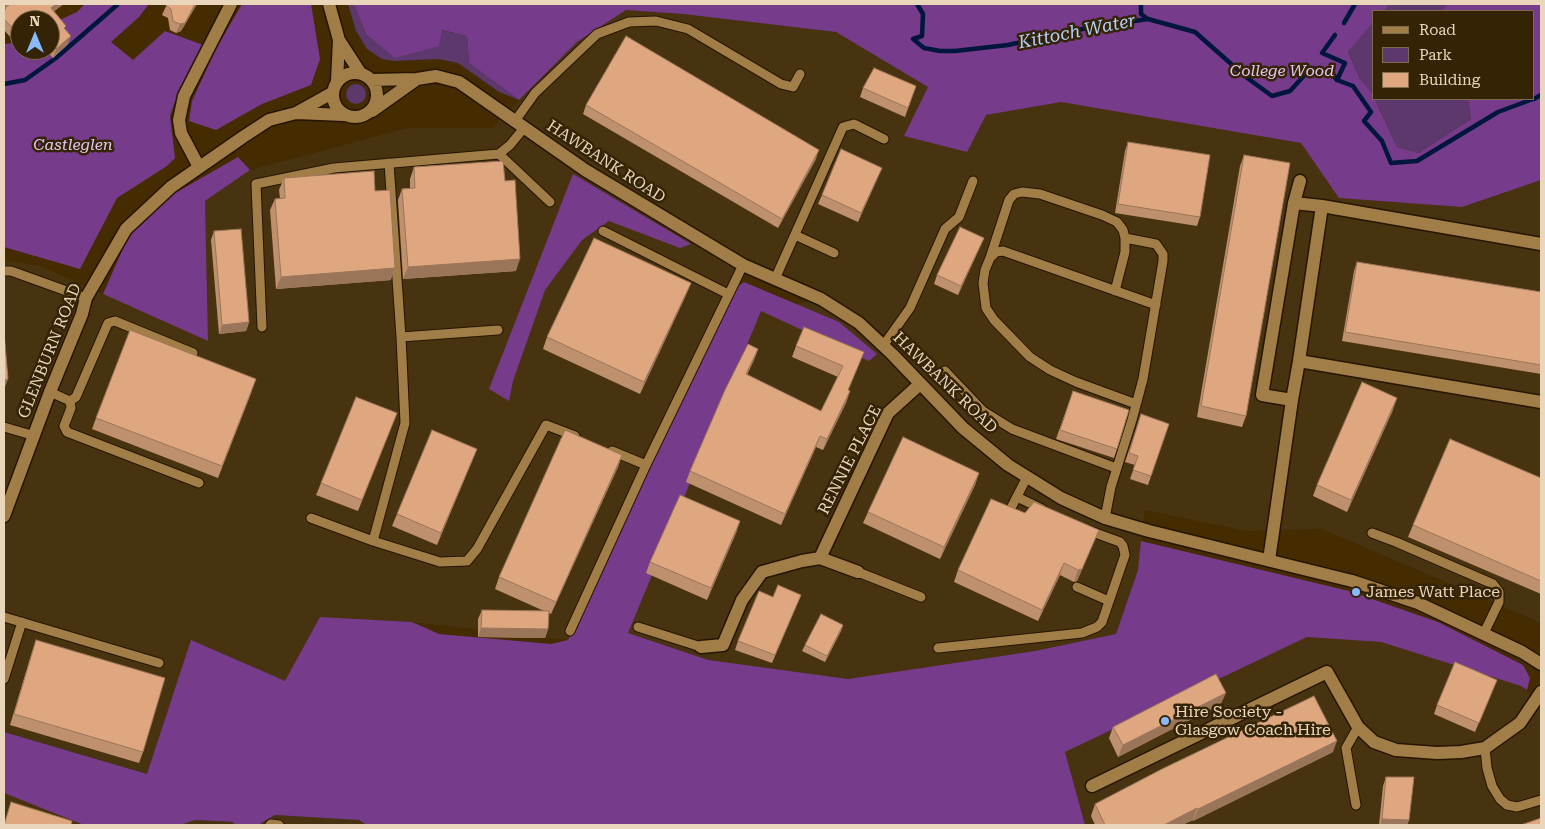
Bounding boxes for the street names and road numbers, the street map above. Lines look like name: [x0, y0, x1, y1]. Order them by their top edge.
street label: HAWBANK ROAD: [543, 117, 669, 207]
street label: GLENBURN ROAD: [14, 281, 86, 421]
street label: HAWBANK ROAD: [889, 328, 1001, 438]
street label: RENNIE PLACE: [814, 402, 886, 518]

